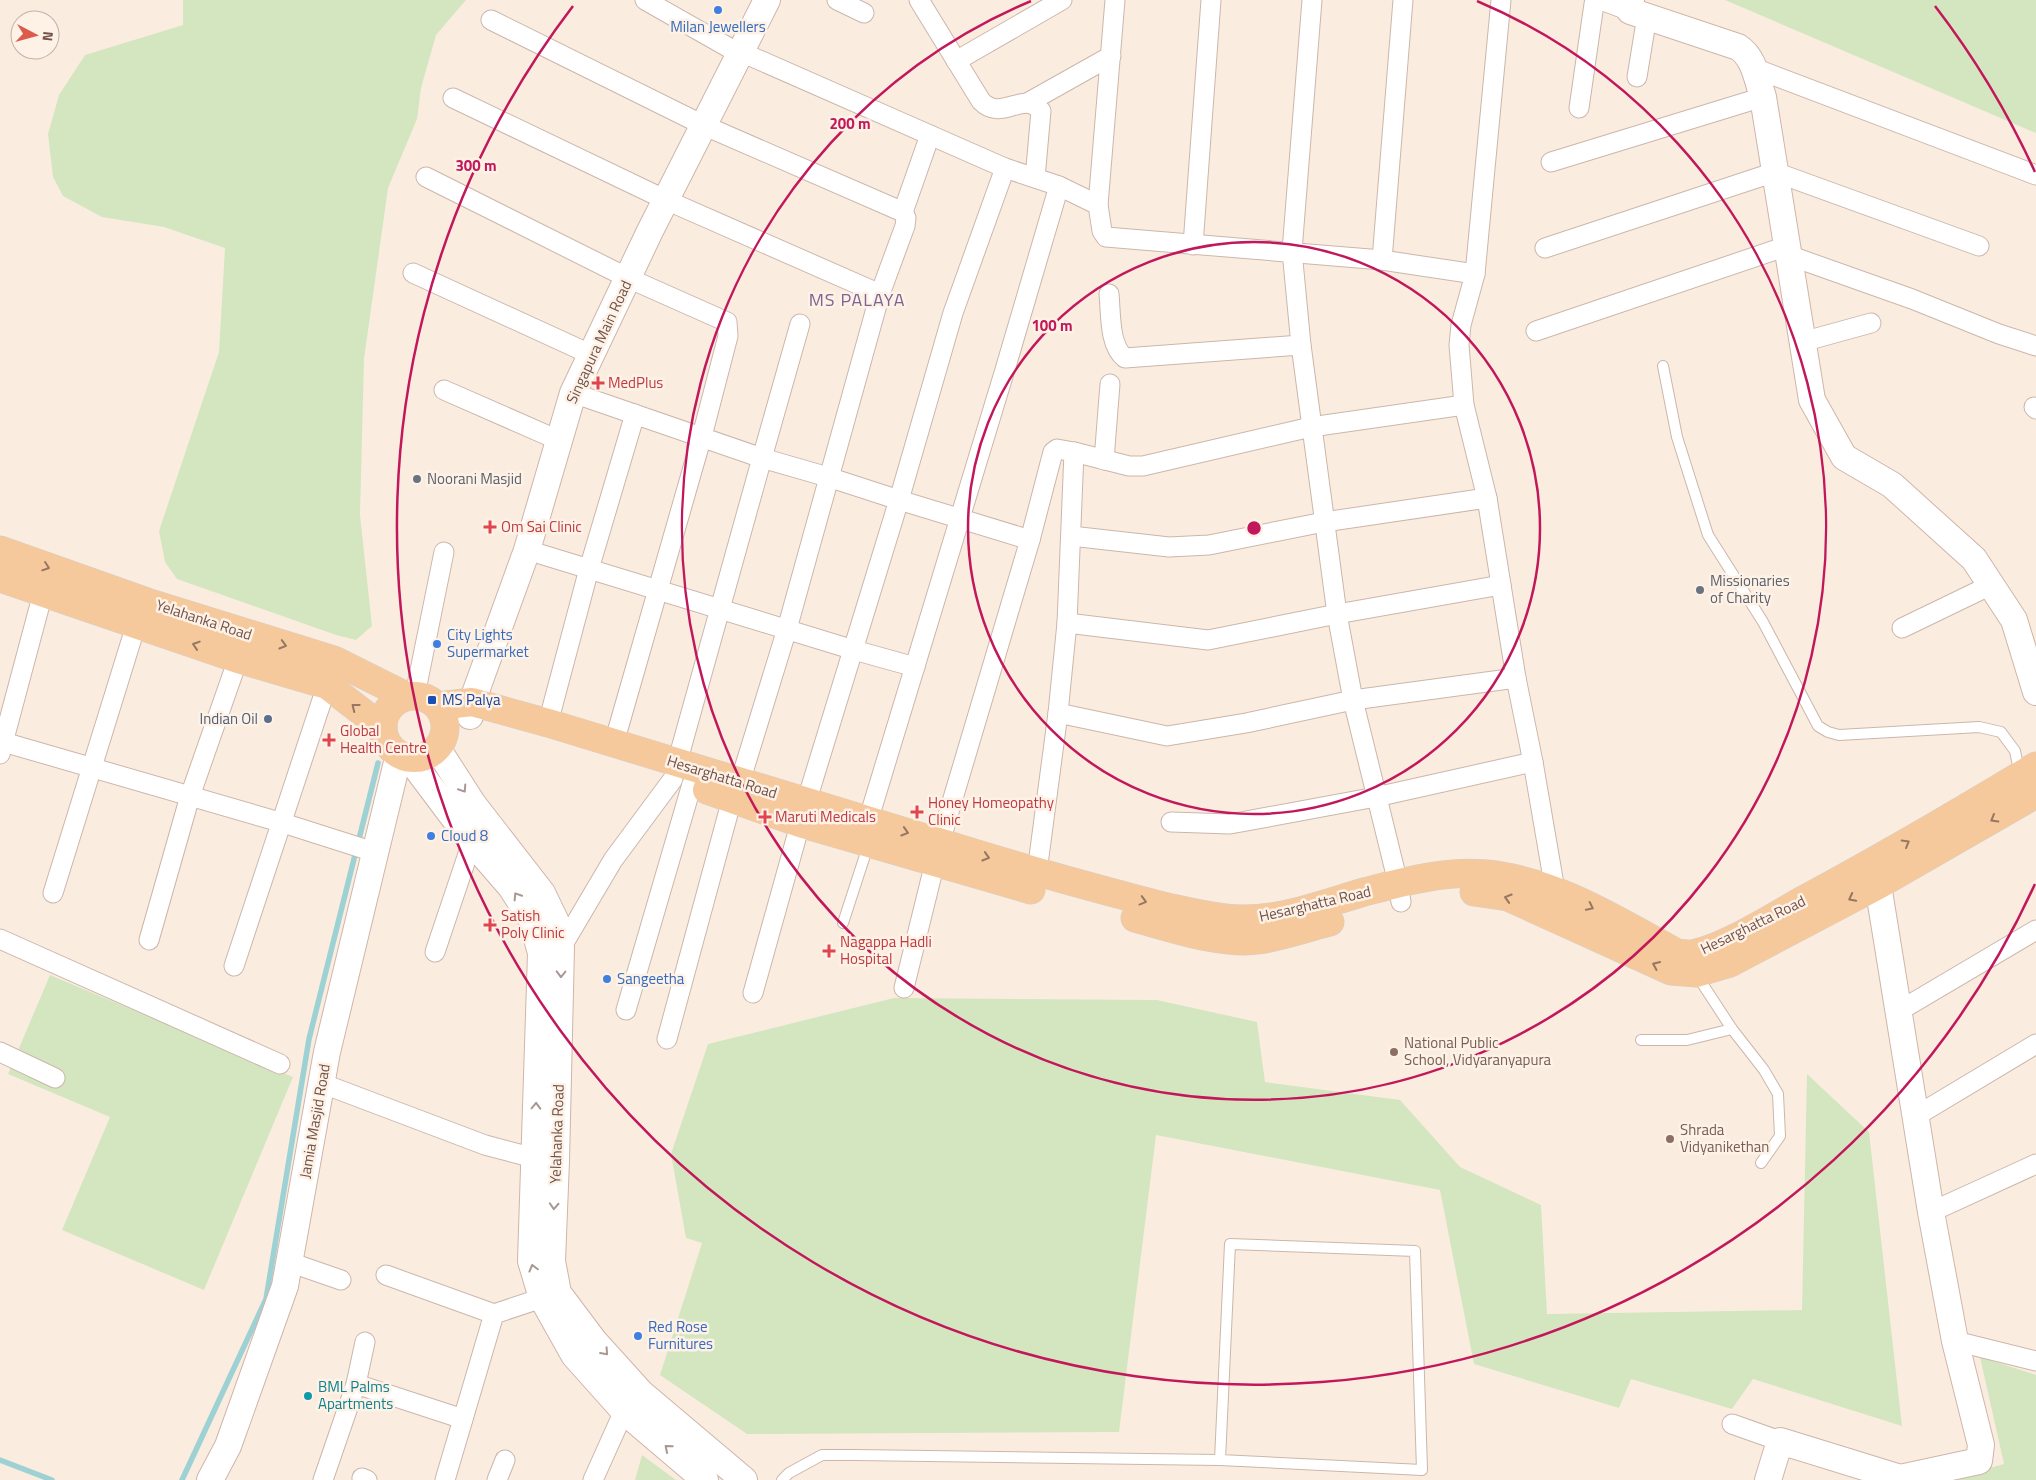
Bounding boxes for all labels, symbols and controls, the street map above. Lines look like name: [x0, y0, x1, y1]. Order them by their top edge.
marker: Milan Jewellers: [712, 4, 724, 16]
north arrow: [10, 10, 60, 60]
place label: Milan Jewellers: [670, 15, 766, 38]
text: N: [37, 30, 59, 42]
text: 200 m: [829, 112, 871, 135]
text: 300 m: [455, 154, 497, 177]
street label: Singapura Main Road: [560, 276, 637, 407]
district label: MS PALAYA: [809, 286, 905, 313]
text: 100 m: [1031, 314, 1073, 337]
place label: MedPlus: [608, 371, 663, 394]
marker: MedPlus: [592, 377, 604, 389]
place label: Noorani Masjid: [427, 467, 522, 490]
marker: Noorani Masjid: [411, 473, 423, 485]
place label: Om Sai Clinic: [501, 515, 582, 538]
centre of rings: [1245, 519, 1263, 537]
marker: Om Sai Clinic: [483, 520, 497, 534]
one-way arrow: [41, 561, 50, 571]
place label: Missionaries of Charity: [1710, 569, 1790, 609]
marker: Missionaries of Charity: [1694, 584, 1706, 596]
street label: Yelahanka Road: [153, 593, 255, 646]
place label: City Lights Supermarket: [447, 623, 530, 663]
marker: City Lights Supermarket: [431, 638, 443, 650]
one-way arrow: [279, 639, 287, 649]
one-way arrow: [193, 641, 201, 651]
place label: MS Palya: [442, 688, 501, 711]
marker: MS Palya: [426, 694, 438, 706]
one-way arrow: [352, 704, 361, 712]
place label: Indian Oil: [200, 707, 258, 730]
marker: Indian Oil: [262, 713, 274, 725]
place label: Global Health Centre: [340, 719, 427, 759]
marker: Global Health Centre: [322, 733, 336, 747]
street label: Hesarghatta Road: [664, 749, 780, 804]
one-way arrow: [457, 784, 467, 793]
place label: Honey Homeopathy Clinic: [928, 791, 1054, 831]
place label: Maruti Medicals: [775, 805, 876, 828]
marker: Honey Homeopathy Clinic: [910, 805, 924, 819]
marker: Maruti Medicals: [759, 811, 771, 823]
one-way arrow: [1990, 812, 1999, 822]
place label: Cloud 8: [441, 824, 488, 847]
one-way arrow: [900, 826, 909, 836]
marker: Cloud 8: [425, 830, 437, 842]
one-way arrow: [1900, 839, 1909, 849]
one-way arrow: [982, 851, 990, 861]
street label: Hesarghatta Road: [1257, 879, 1373, 928]
street label: Hesarghatta Road: [1696, 889, 1809, 960]
one-way arrow: [1848, 892, 1857, 902]
one-way arrow: [514, 893, 524, 902]
one-way arrow: [1505, 894, 1513, 904]
one-way arrow: [1138, 895, 1147, 906]
one-way arrow: [1585, 901, 1594, 912]
place label: Satish Poly Clinic: [501, 904, 565, 944]
marker: Satish Poly Clinic: [483, 918, 497, 932]
place label: Nagappa Hadli Hospital: [840, 930, 932, 970]
marker: Nagappa Hadli Hospital: [822, 944, 836, 958]
one-way arrow: [1652, 960, 1661, 971]
place label: Sangeetha: [617, 967, 685, 990]
one-way arrow: [556, 970, 566, 978]
marker: Sangeetha: [601, 973, 613, 985]
place label: National Public School, Vidyaranyapura: [1404, 1031, 1552, 1071]
marker: National Public School, Vidyaranyapura: [1388, 1046, 1400, 1058]
street label: Jamia Masjid Road: [293, 1062, 336, 1180]
street label: Yelahanka Road: [543, 1084, 570, 1184]
one-way arrow: [531, 1102, 541, 1110]
place label: Shrada Vidyanikethan: [1680, 1118, 1769, 1158]
marker: Shrada Vidyanikethan: [1664, 1133, 1676, 1145]
one-way arrow: [549, 1203, 560, 1211]
one-way arrow: [529, 1265, 539, 1273]
place label: Red Rose Furnitures: [648, 1315, 713, 1355]
marker: Red Rose Furnitures: [632, 1330, 644, 1342]
one-way arrow: [599, 1347, 608, 1356]
place label: BML Palms Apartments: [318, 1375, 393, 1415]
marker: BML Palms Apartments: [302, 1390, 314, 1402]
one-way arrow: [665, 1446, 674, 1454]

